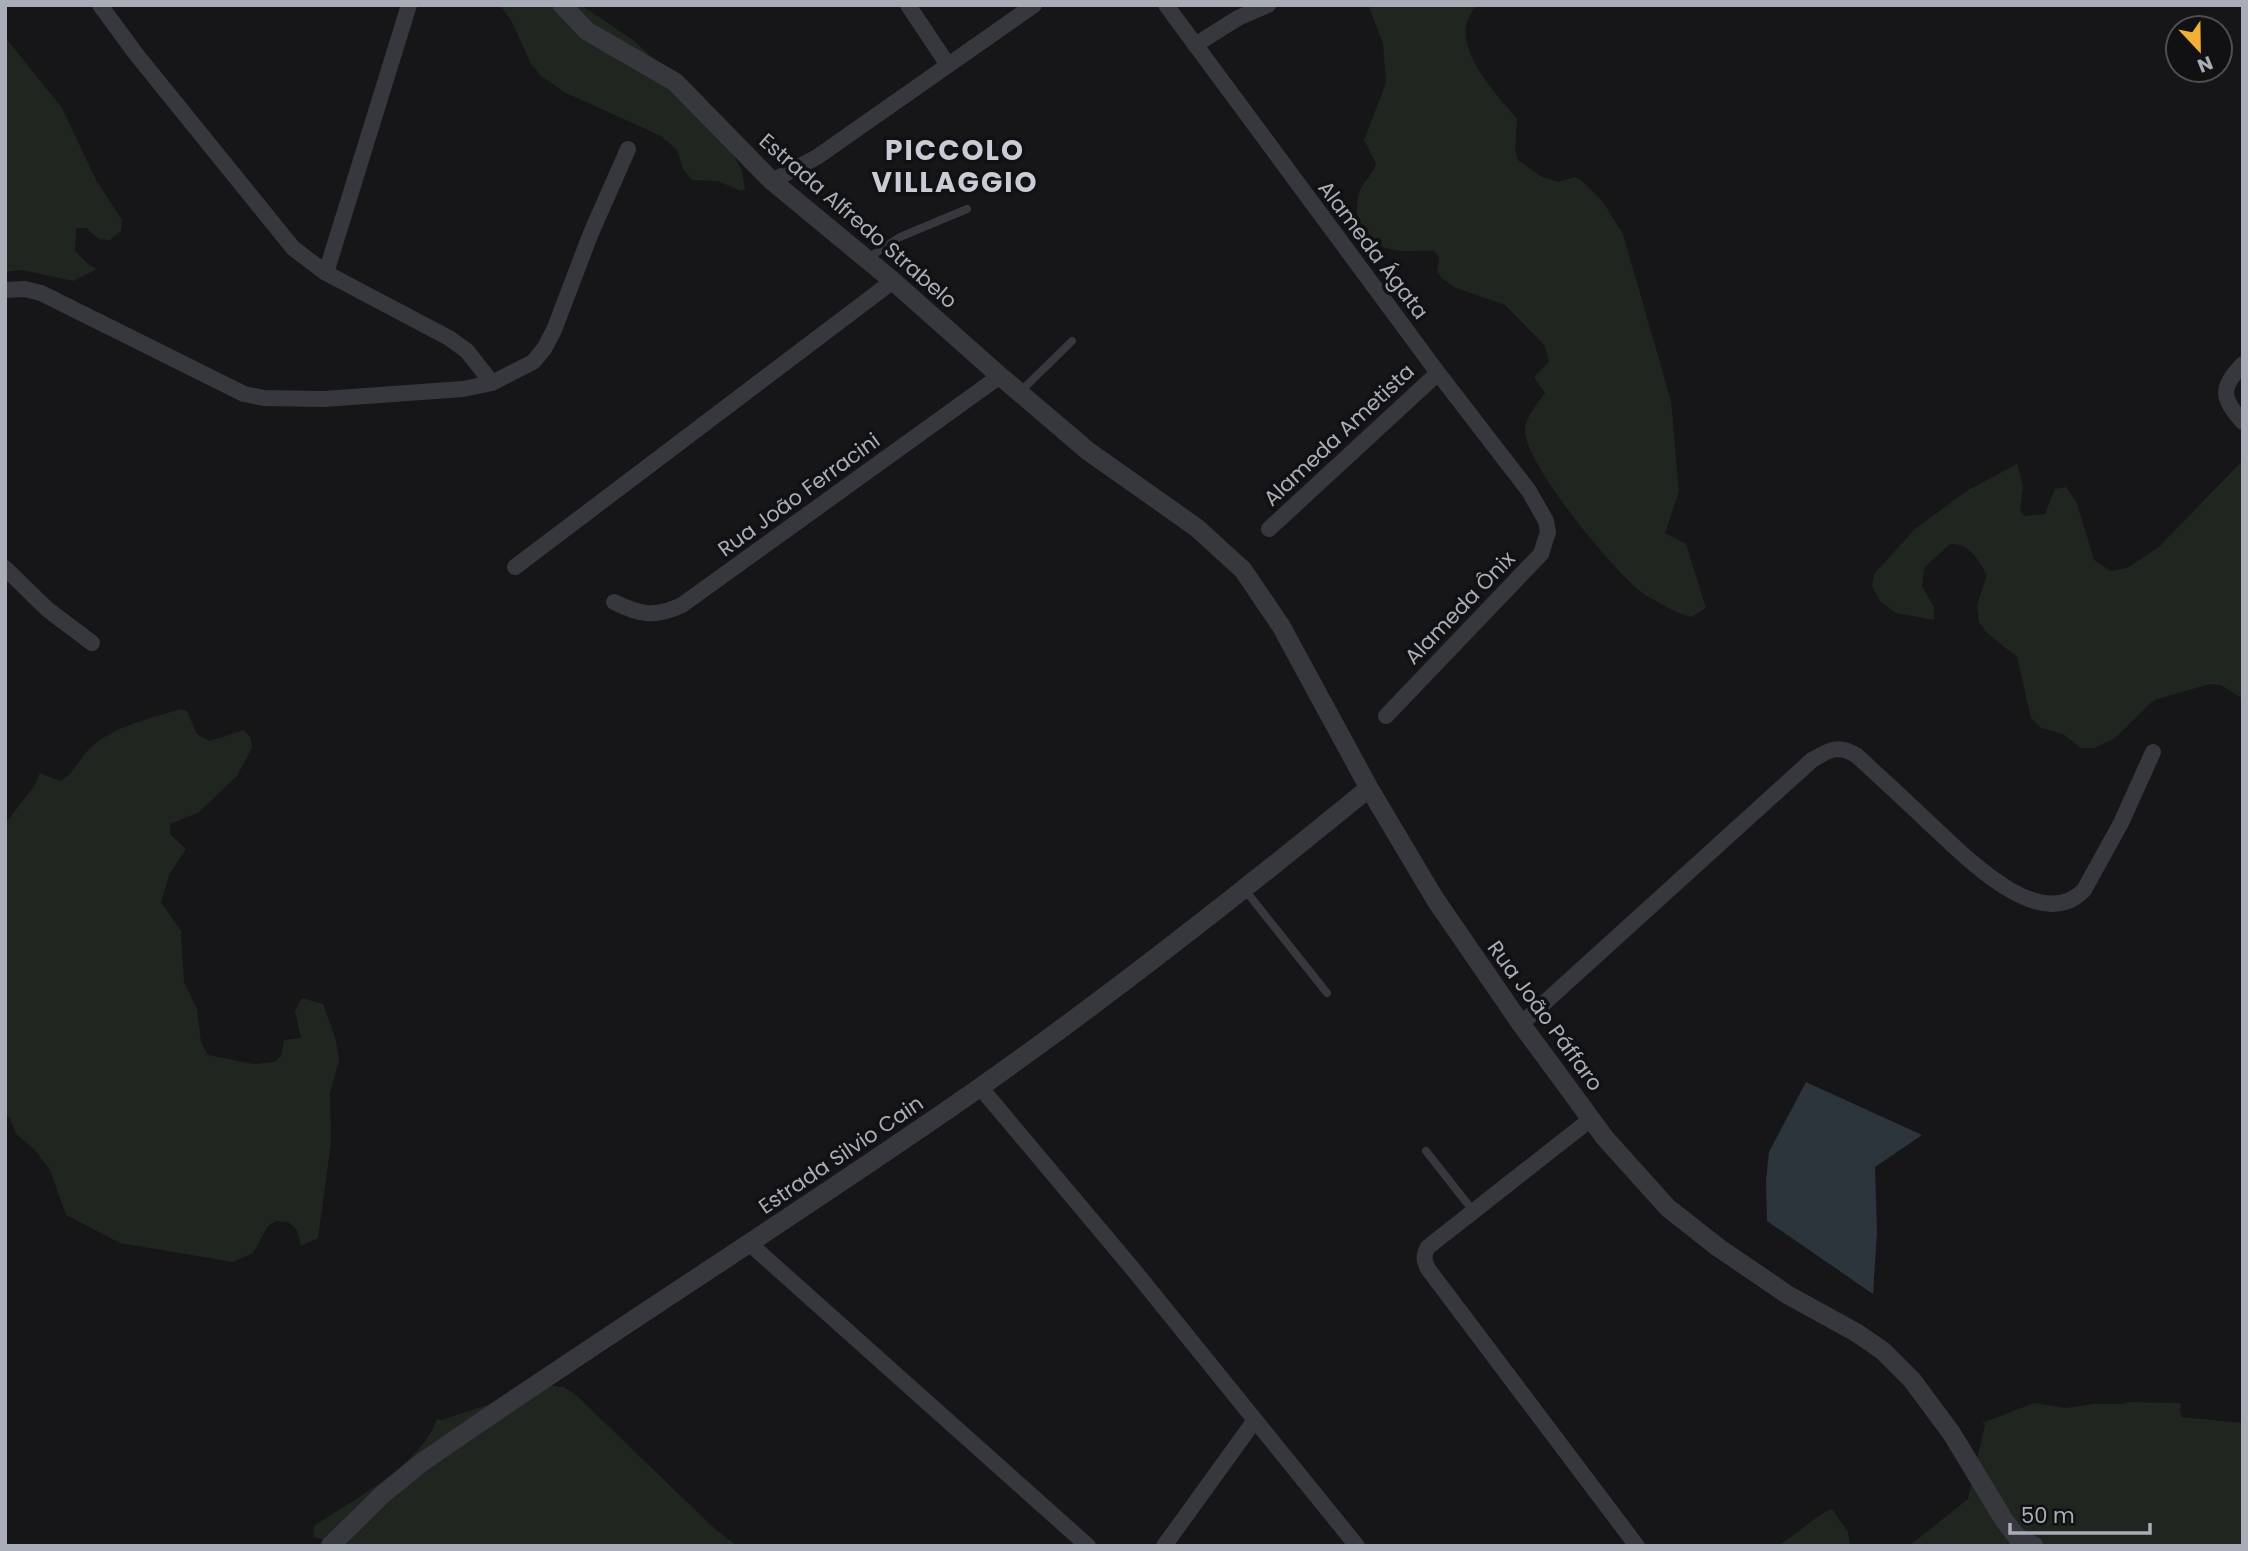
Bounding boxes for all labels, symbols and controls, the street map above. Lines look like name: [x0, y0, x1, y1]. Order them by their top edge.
north arrow: [2164, 14, 2234, 84]
text: N: [2193, 49, 2217, 79]
street label: Estrada Alfredo Strabelo: [753, 127, 964, 315]
district label: PICCOLO VILLAGGIO: [872, 131, 1039, 202]
street label: Alameda Ágata: [1312, 174, 1435, 325]
street label: Alameda Ametista: [1257, 357, 1420, 512]
street label: Rua João Ferracini: [712, 426, 886, 563]
street label: Alameda Ônix: [1398, 545, 1521, 671]
street label: Rua João Páffaro: [1481, 935, 1610, 1097]
street label: Estrada Silvio Cain: [753, 1089, 929, 1221]
scale bar: [2010, 1492, 2150, 1536]
text: 50 m: [2021, 1501, 2075, 1530]

